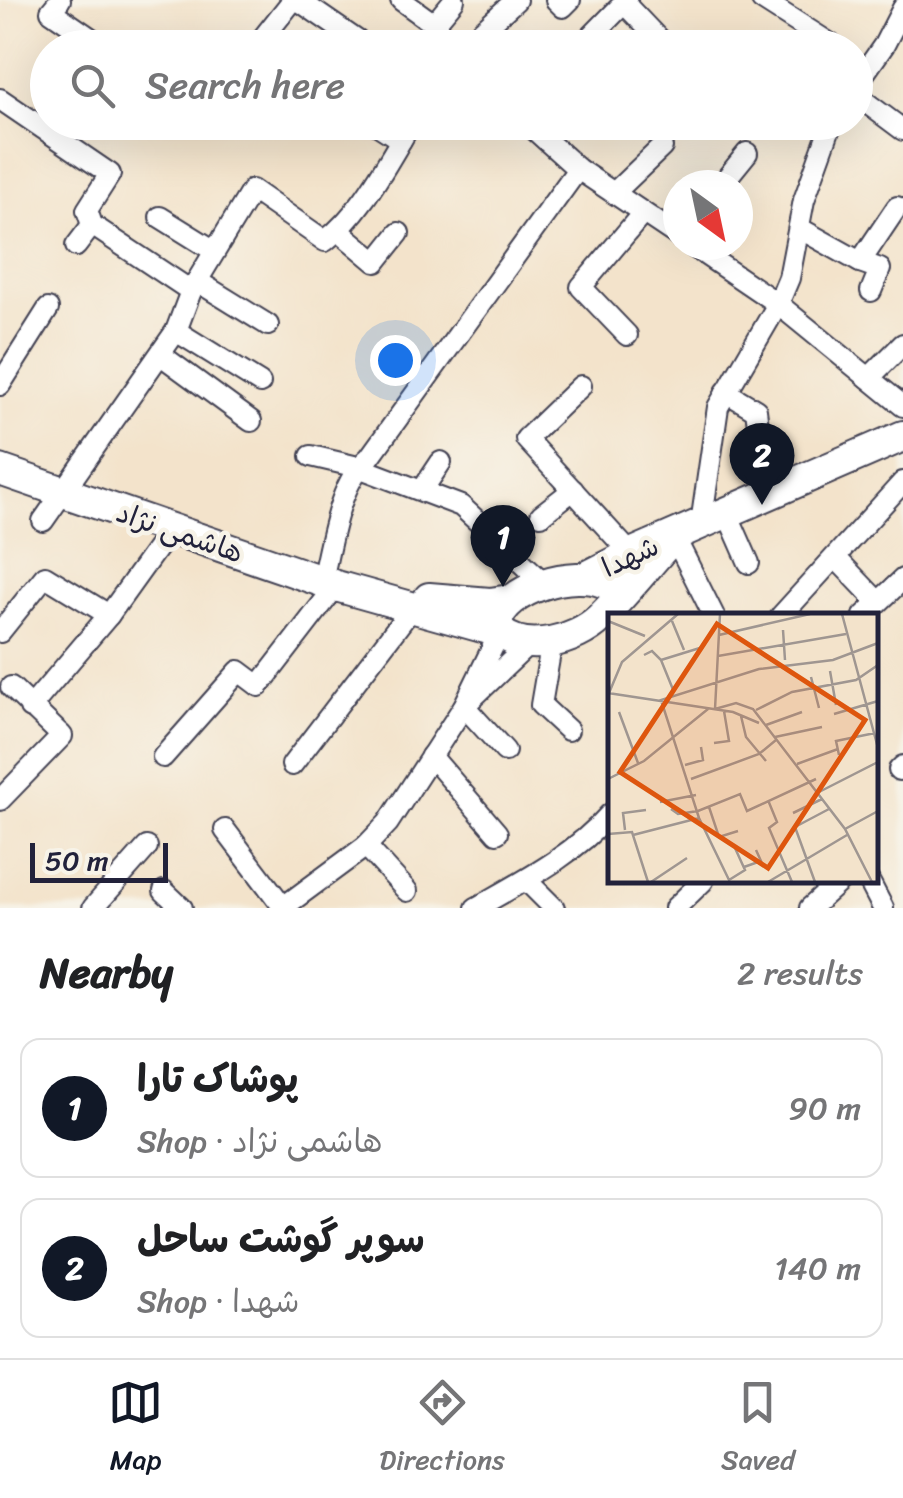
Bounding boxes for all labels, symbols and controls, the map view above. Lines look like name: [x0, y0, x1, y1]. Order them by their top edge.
search box: [30, 30, 873, 140]
text: Search here: [145, 52, 345, 119]
icon: search: [65, 58, 120, 113]
north arrow: [663, 170, 753, 260]
your location: [370, 335, 421, 386]
pin: 2: [730, 422, 794, 505]
street label: هاشمی نژاد: [110, 488, 250, 577]
pin: 1: [470, 504, 536, 587]
street label: شهدا: [593, 522, 667, 591]
inset map: [608, 613, 878, 883]
text: 50 m: [45, 836, 109, 885]
scale bar: [30, 838, 168, 883]
text: Nearby: [40, 936, 173, 1010]
text: 2 results: [737, 945, 863, 1002]
text: پوشاک تارا: [137, 1046, 299, 1113]
text: 1: [68, 1080, 81, 1137]
text: 90 m: [788, 1080, 861, 1137]
text: Shop · هاشمی نژاد: [137, 1113, 383, 1170]
text: سوپر گوشت ساحل: [137, 1206, 425, 1273]
text: 2: [65, 1240, 84, 1297]
text: 140 m: [774, 1240, 861, 1297]
text: Shop · شهدا: [137, 1273, 300, 1330]
tab: Map: [108, 1375, 163, 1484]
tab: Directions: [379, 1375, 505, 1484]
tab: Saved: [721, 1375, 795, 1484]

